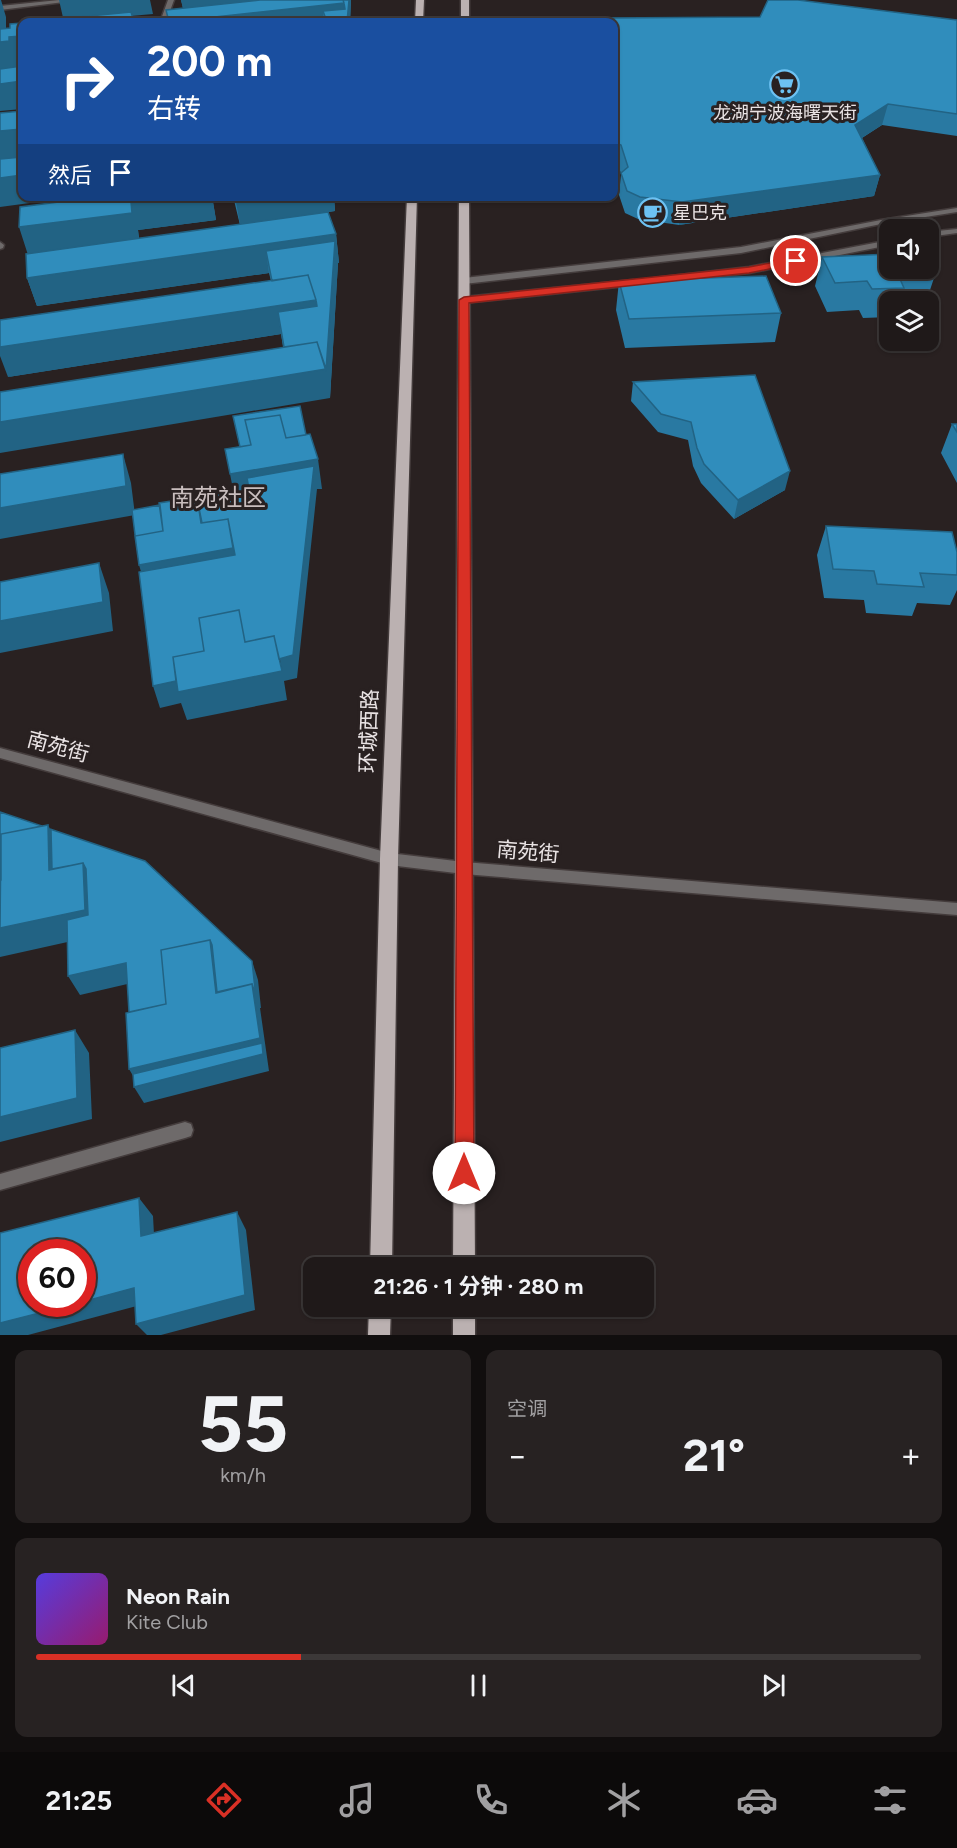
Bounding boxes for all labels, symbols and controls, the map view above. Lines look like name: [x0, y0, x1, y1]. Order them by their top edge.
text: 200 m: [147, 36, 272, 87]
icon: right: [48, 42, 126, 120]
supermarket icon: 龙湖宁波海曙天街: [769, 68, 801, 100]
text: 右转: [147, 92, 201, 125]
place label: 龙湖宁波海曙天街: [713, 102, 857, 124]
icon: arrive: [104, 156, 137, 189]
text: 然后: [48, 162, 92, 189]
cafe icon: 星巴克: [636, 197, 668, 229]
place label: 星巴克: [673, 202, 727, 224]
map controls: [879, 219, 939, 351]
button: sound: [879, 219, 939, 279]
pin: [770, 235, 821, 286]
icon: arrive: [779, 244, 812, 277]
button: layers: [879, 291, 939, 351]
district label: 南苑社区: [170, 483, 266, 512]
street label: 环城西路: [355, 689, 382, 773]
street label: 南苑街: [24, 726, 92, 767]
street label: 南苑街: [496, 836, 561, 867]
position arrow: [432, 1141, 496, 1205]
speed limit sign: 60: [18, 1239, 96, 1317]
text: 21:26 · 1 分钟 · 280 m: [374, 1273, 583, 1300]
text: 55: [198, 1377, 288, 1471]
text: 空调: [507, 1397, 547, 1421]
text: 21°: [683, 1428, 745, 1482]
text: −: [507, 1436, 528, 1475]
text: +: [900, 1436, 921, 1475]
text: km/h: [220, 1463, 266, 1487]
text: Neon Rain: [126, 1583, 230, 1610]
text: Kite Club: [126, 1610, 208, 1634]
icon: previous: [167, 1669, 200, 1702]
icon: pause: [462, 1669, 495, 1702]
icon: next: [757, 1669, 790, 1702]
icon: directions: [203, 1779, 245, 1821]
icon: music: [336, 1779, 378, 1821]
icon: phone: [470, 1779, 512, 1821]
icon: climate: [603, 1779, 645, 1821]
icon: car: [736, 1779, 778, 1821]
icon: filters: [869, 1779, 911, 1821]
text: 21:25: [46, 1784, 112, 1817]

